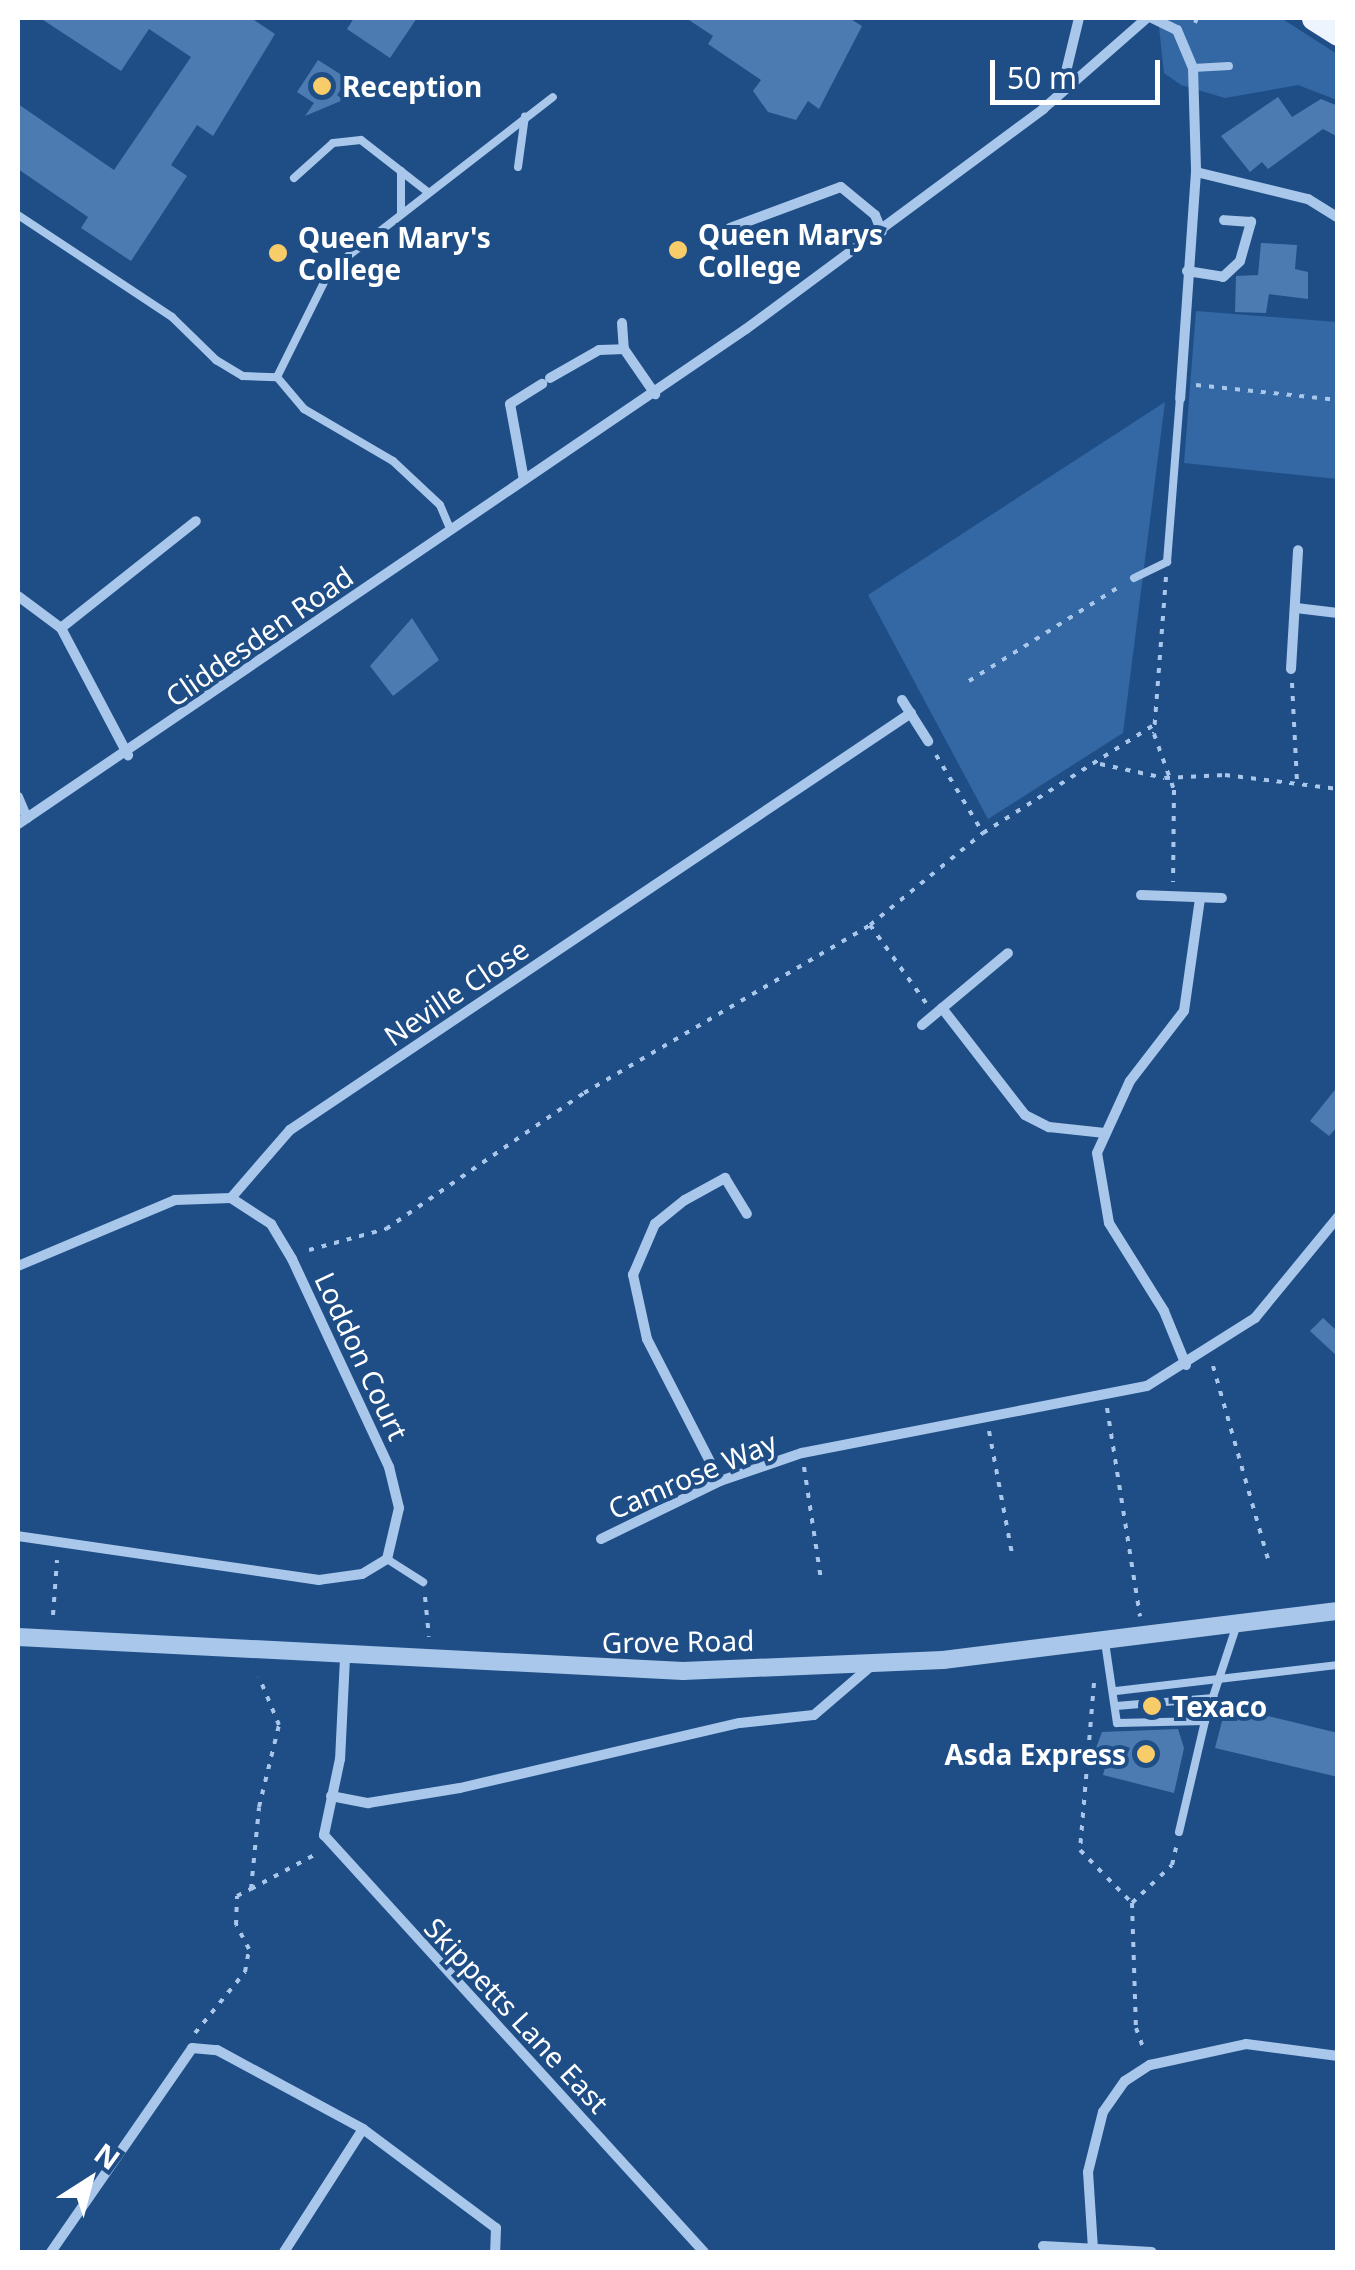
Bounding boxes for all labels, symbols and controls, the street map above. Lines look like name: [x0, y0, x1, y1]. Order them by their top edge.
scale bar: [995, 40, 1165, 102]
text: 50 m: [1007, 57, 1077, 98]
place label: Reception: [342, 69, 482, 103]
marker: Reception: [311, 75, 333, 97]
place label: Queen Marys College: [698, 217, 883, 283]
place label: Queen Mary's College: [298, 220, 491, 286]
marker: Queen Marys College: [667, 239, 689, 261]
marker: Queen Mary's College: [267, 242, 289, 264]
street label: Cliddesden Road: [159, 559, 359, 713]
street label: Neville Close: [378, 932, 534, 1052]
street label: Loddon Court: [308, 1267, 416, 1445]
street label: Camrose Way: [603, 1424, 781, 1526]
street label: Grove Road: [602, 1623, 754, 1659]
place label: Texaco: [1172, 1689, 1267, 1723]
marker: Texaco: [1141, 1695, 1163, 1717]
place label: Asda Express: [944, 1737, 1126, 1771]
marker: Asda Express: [1135, 1743, 1157, 1765]
street label: Skippetts Lane East: [418, 1911, 616, 2119]
north arrow: [40, 2130, 140, 2230]
text: N: [87, 2134, 128, 2178]

